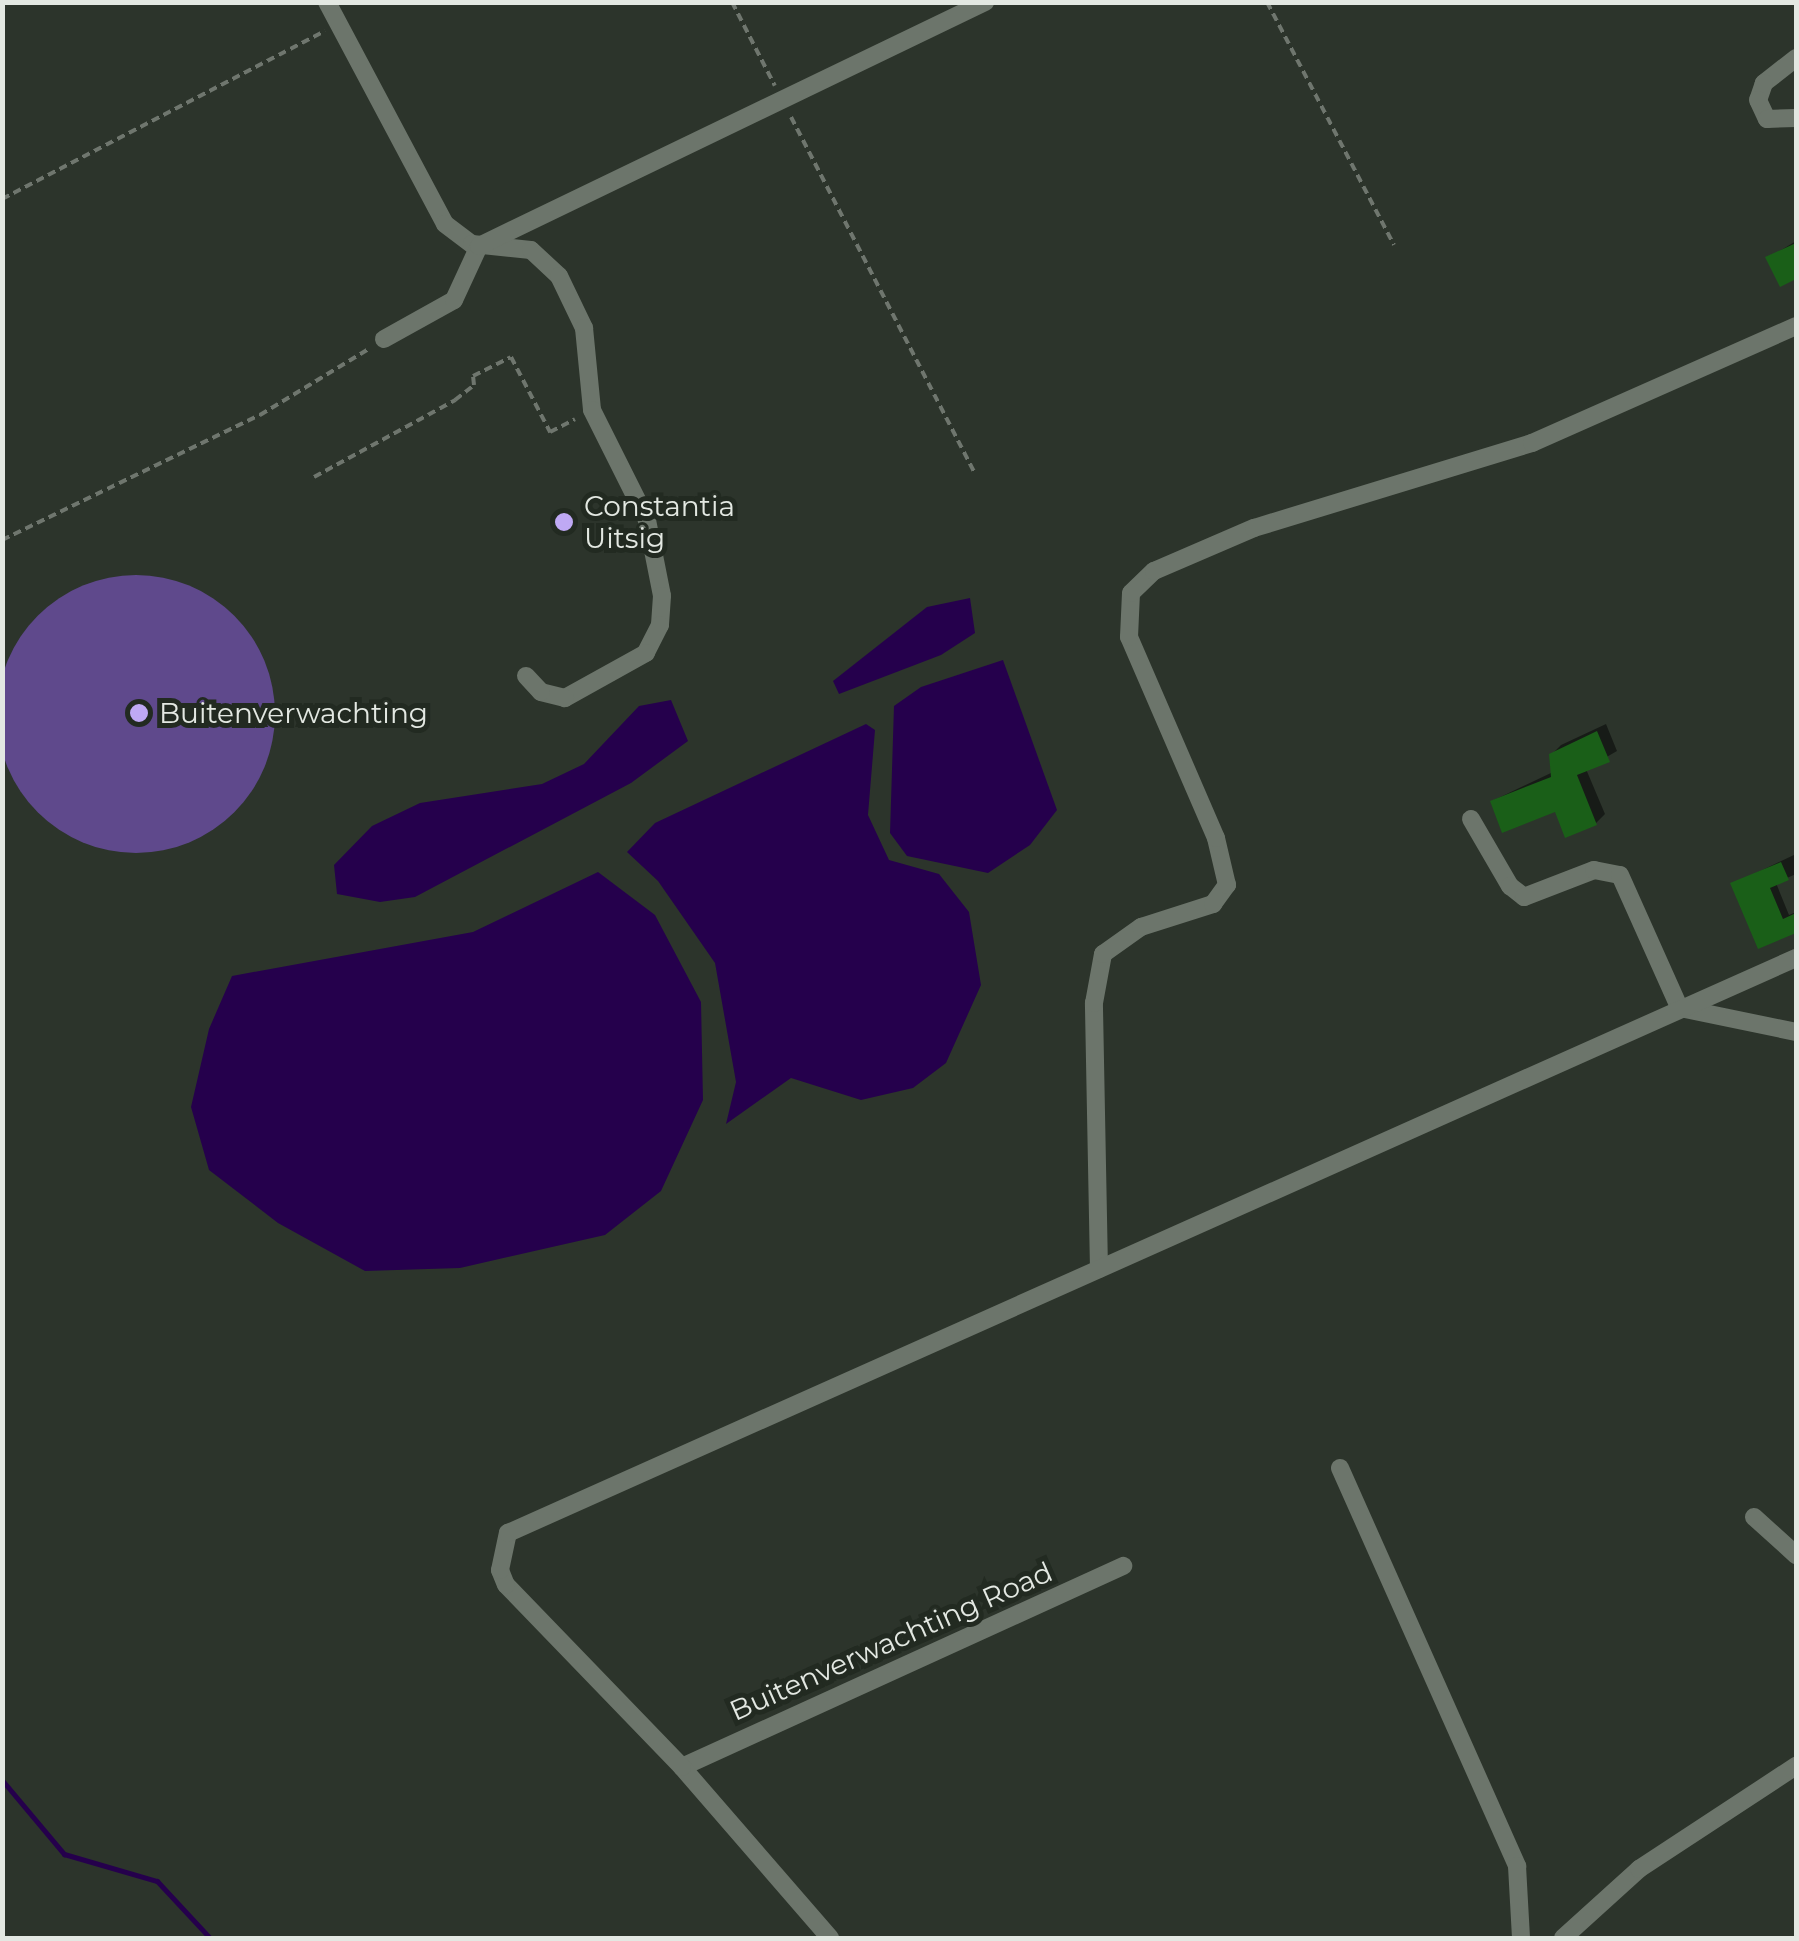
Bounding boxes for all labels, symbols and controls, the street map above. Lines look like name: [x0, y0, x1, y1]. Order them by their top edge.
place label: Constantia Uitsig: [584, 489, 735, 555]
marker: Constantia Uitsig: [553, 511, 575, 533]
place label: Buitenverwachting: [159, 696, 428, 730]
marker: Buitenverwachting: [128, 702, 150, 724]
street label: Buitenverwachting Road: [725, 1555, 1057, 1727]

